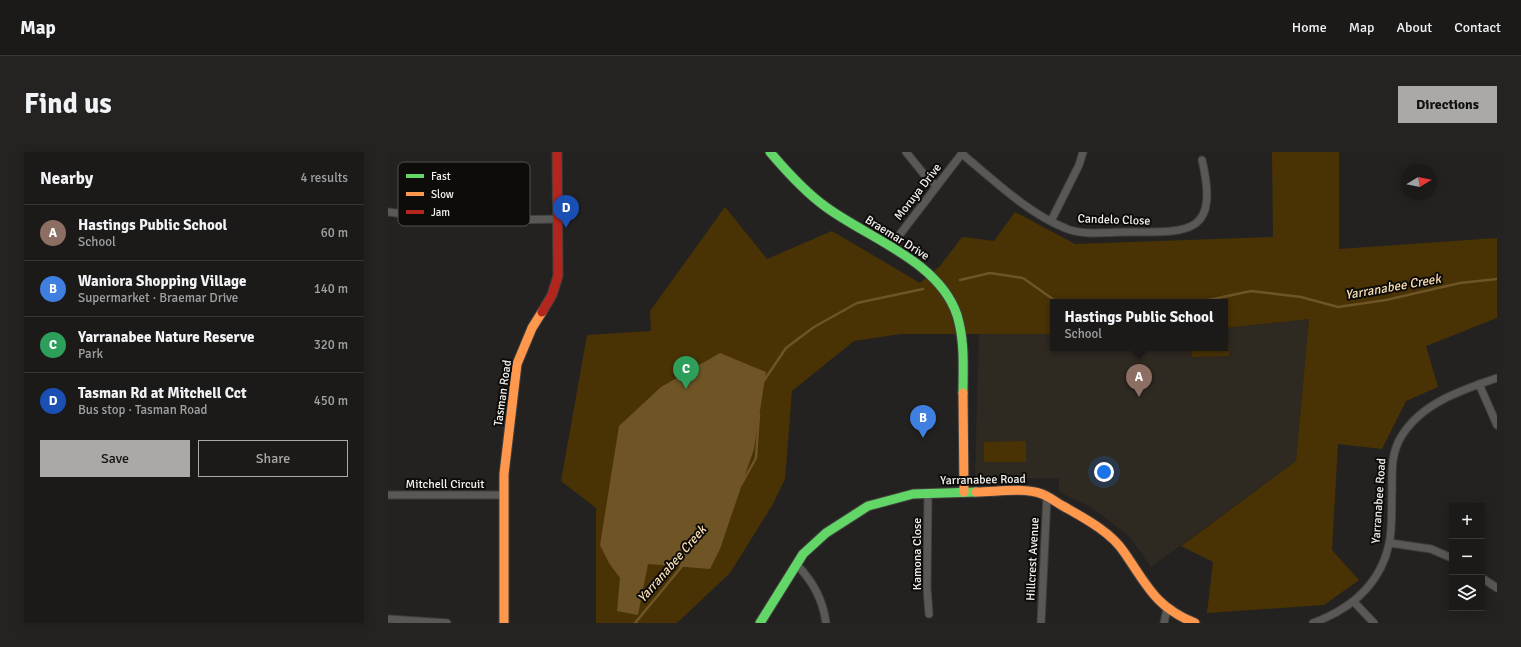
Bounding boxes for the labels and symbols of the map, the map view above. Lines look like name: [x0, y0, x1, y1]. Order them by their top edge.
street label: Moruya Drive: [891, 161, 945, 223]
legend: [398, 162, 530, 226]
north arrow: [1401, 164, 1437, 200]
text: Fast: [431, 170, 451, 183]
text: Slow: [431, 188, 454, 201]
pin: D: [553, 195, 579, 228]
text: Jam: [431, 206, 450, 219]
street label: Candelo Close: [1077, 211, 1151, 229]
street label: Braemar Drive: [862, 212, 932, 264]
water label: Yarranabee Creek: [1344, 270, 1444, 303]
pin: C: [673, 356, 699, 389]
street label: Tasman Road: [491, 359, 515, 427]
pin: A: [1126, 364, 1152, 397]
pin: B: [910, 405, 936, 438]
street label: Yarranabee Road: [1369, 458, 1389, 544]
your location: [1094, 462, 1114, 482]
street label: Yarranabee Road: [940, 472, 1026, 488]
street label: Mitchell Circuit: [406, 477, 484, 492]
street label: Hillcrest Avenue: [1023, 517, 1043, 601]
street label: Kamona Close: [910, 518, 925, 590]
water label: Yarranabee Creek: [634, 521, 711, 606]

